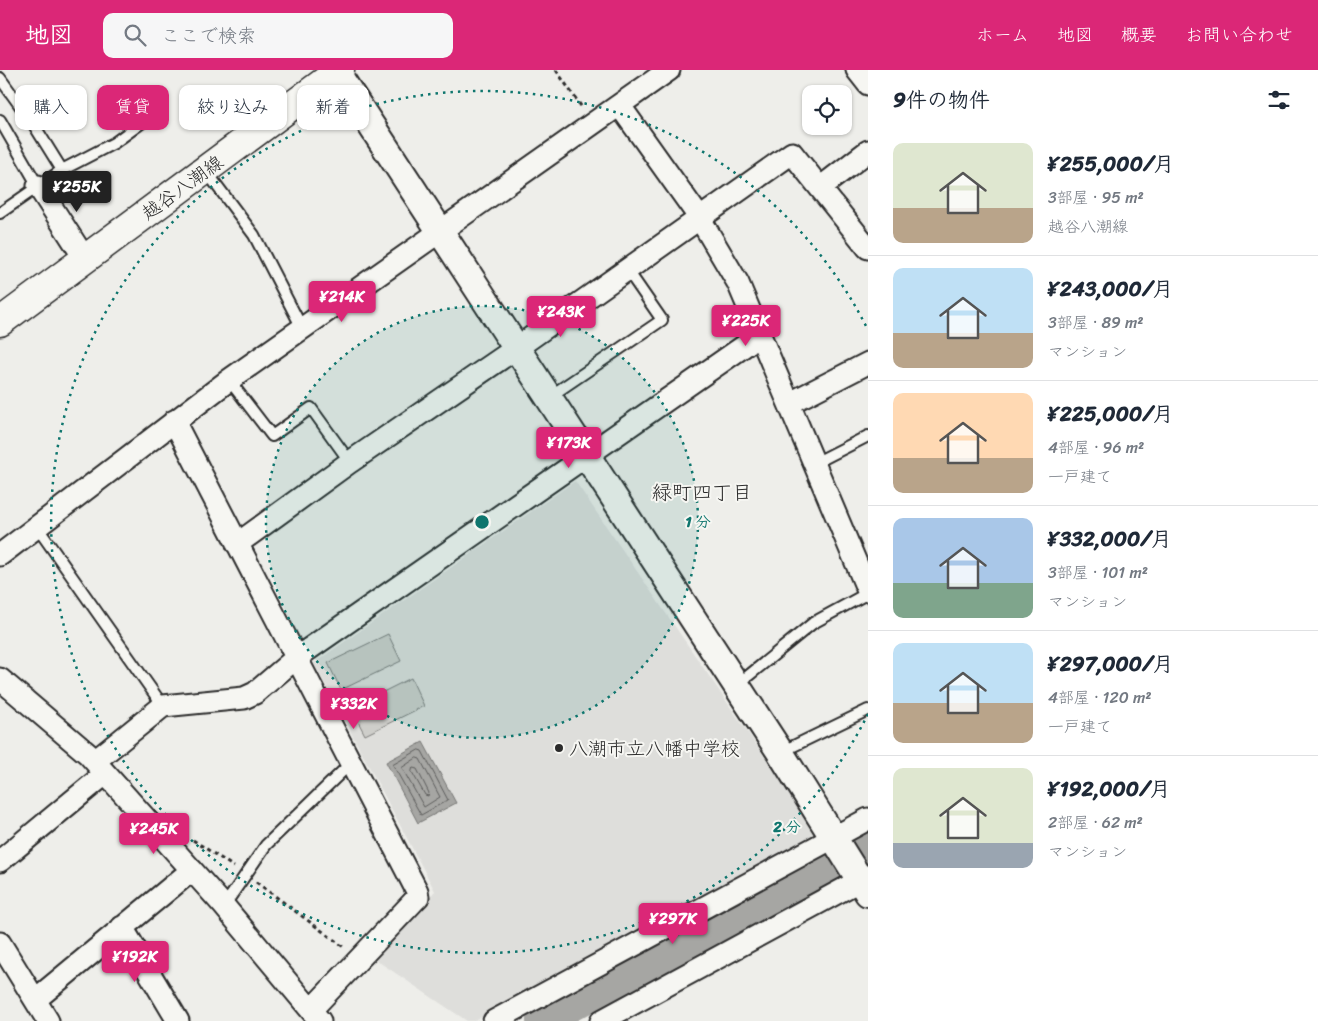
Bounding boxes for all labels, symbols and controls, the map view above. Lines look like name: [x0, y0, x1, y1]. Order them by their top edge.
search box: [103, 13, 453, 58]
text: 地図: [25, 14, 73, 56]
text: ここで検索: [161, 19, 256, 52]
text: ホーム: [976, 19, 1029, 51]
text: 地図: [1057, 19, 1093, 51]
text: 概要: [1121, 19, 1157, 51]
text: お問い合わせ: [1185, 19, 1293, 51]
icon: search: [121, 21, 149, 49]
text: 9件の物件: [893, 81, 990, 119]
chip: 購入: [15, 85, 87, 130]
chip: 賃貸: [97, 85, 169, 130]
chip: 絞り込み: [179, 85, 287, 130]
chip: 新着: [297, 85, 369, 130]
map controls: [802, 85, 852, 135]
button: locate: [802, 85, 852, 135]
icon: filters: [1265, 86, 1293, 114]
text: ¥255,000/月: [1048, 145, 1174, 183]
street label: 越谷八潮線: [134, 146, 230, 229]
icon: home: [933, 163, 993, 223]
pin: ¥255K: [42, 170, 112, 213]
text: ¥255K: [53, 172, 101, 201]
text: 3部屋 · 95 m²: [1048, 183, 1144, 212]
text: 越谷八潮線: [1048, 212, 1128, 241]
text: ¥243,000/月: [1048, 270, 1173, 308]
pin: ¥214K: [307, 280, 377, 323]
text: ¥214K: [320, 282, 364, 311]
icon: home: [933, 288, 993, 348]
pin: ¥243K: [526, 296, 596, 338]
text: ¥243K: [538, 297, 584, 326]
pin: ¥225K: [711, 304, 781, 347]
text: ¥225K: [723, 306, 769, 335]
text: 3部屋 · 89 m²: [1048, 308, 1144, 337]
text: マンション: [1048, 337, 1127, 366]
text: ¥225,000/月: [1048, 395, 1174, 433]
icon: home: [933, 413, 993, 473]
pin: ¥173K: [534, 426, 604, 469]
text: ¥173K: [547, 428, 591, 457]
text: 4部屋 · 96 m²: [1048, 433, 1144, 462]
text: 一戸建て: [1048, 462, 1112, 491]
district label: 緑町四丁目: [652, 475, 752, 510]
text: 1 分: [685, 509, 711, 535]
centre of rings: [473, 513, 491, 531]
text: ¥332,000/月: [1048, 520, 1172, 558]
icon: home: [933, 538, 993, 598]
text: 3部屋 · 101 m²: [1048, 558, 1148, 587]
text: マンション: [1048, 587, 1127, 616]
text: ¥297,000/月: [1048, 645, 1174, 683]
icon: home: [933, 663, 993, 723]
text: 4部屋 · 120 m²: [1048, 683, 1152, 712]
pin: ¥332K: [319, 688, 389, 730]
text: ¥332K: [331, 689, 377, 718]
text: 一戸建て: [1048, 712, 1112, 741]
place label: 八潮市立八幡中学校: [569, 732, 740, 765]
marker: 八潮市立八幡中学校: [553, 742, 565, 754]
text: ¥192,000/月: [1048, 770, 1171, 808]
icon: home: [933, 788, 993, 848]
text: 2部屋 · 62 m²: [1048, 808, 1143, 837]
pin: ¥245K: [119, 812, 189, 855]
text: ¥245K: [130, 814, 178, 843]
text: 2 分: [772, 814, 801, 840]
text: マンション: [1048, 837, 1127, 866]
pin: ¥297K: [638, 902, 708, 945]
text: ¥297K: [650, 904, 696, 933]
pin: ¥192K: [100, 940, 170, 983]
text: ¥192K: [113, 942, 157, 971]

